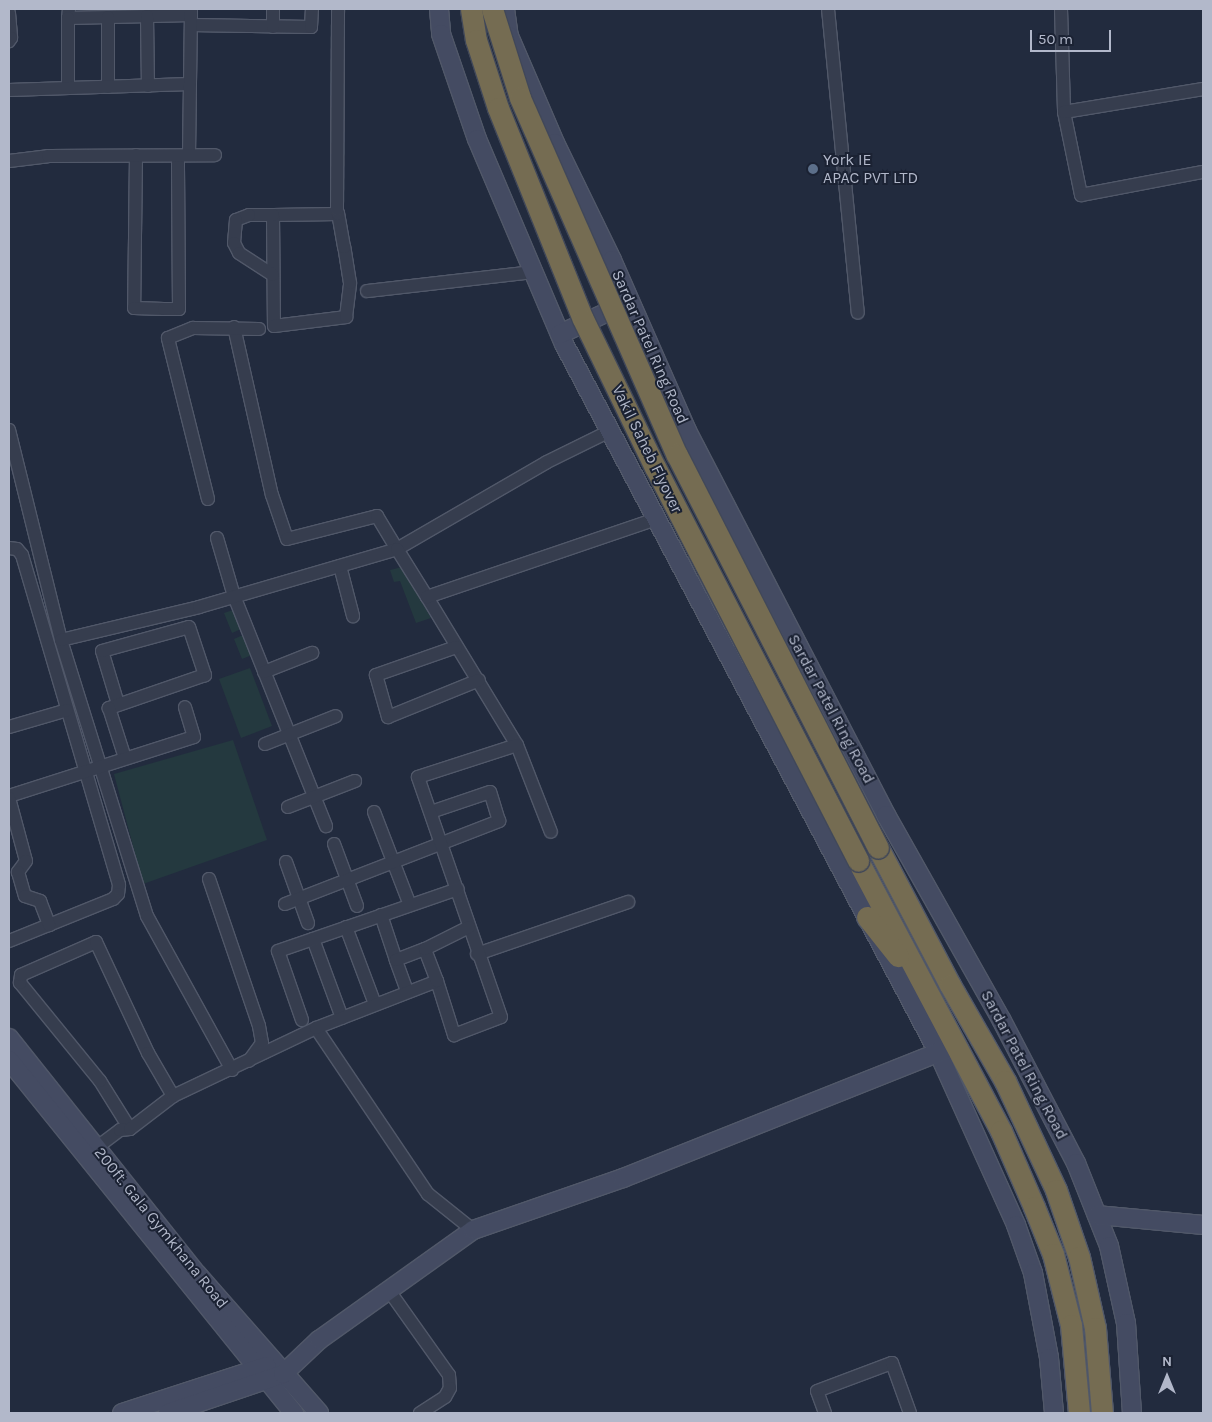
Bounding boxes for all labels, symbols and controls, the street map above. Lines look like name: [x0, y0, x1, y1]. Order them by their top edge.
scale bar: [1032, 20, 1113, 52]
text: 50 m: [1038, 30, 1073, 48]
place label: York IE APAC PVT LTD: [823, 150, 918, 188]
marker: York IE APAC PVT LTD: [807, 163, 819, 175]
street label: Sardar Patel Ring Road: [607, 267, 693, 427]
street label: Vakil Saheb Flyover: [608, 382, 686, 516]
street label: Sardar Patel Ring Road: [784, 631, 878, 787]
street label: Sardar Patel Ring Road: [977, 987, 1071, 1143]
street label: 200ft. Gala Gymkhana Road: [90, 1144, 232, 1312]
north arrow: [1142, 1352, 1192, 1402]
text: N: [1162, 1353, 1172, 1370]

